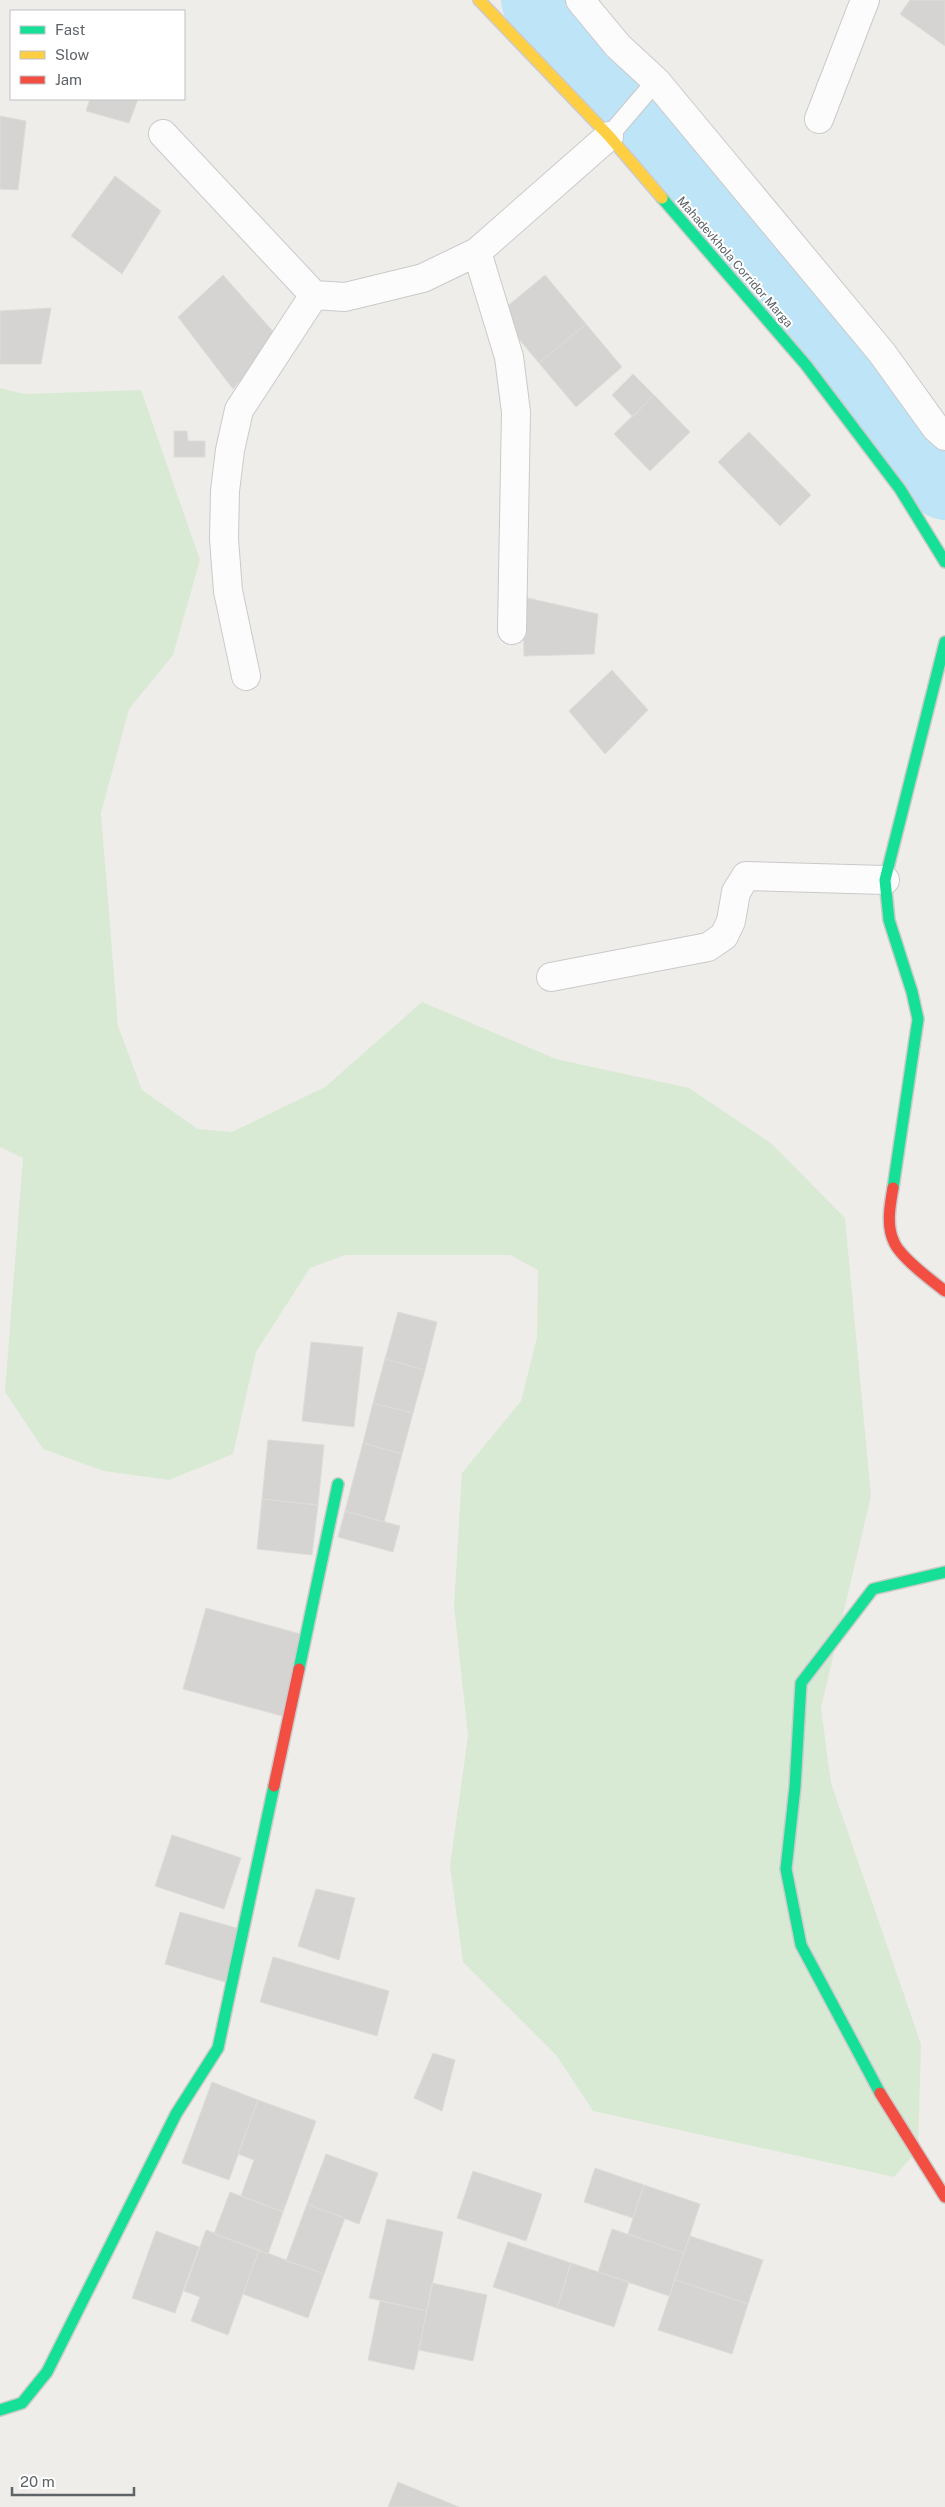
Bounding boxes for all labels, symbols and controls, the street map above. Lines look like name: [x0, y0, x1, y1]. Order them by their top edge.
legend: [10, 10, 185, 100]
text: Fast: [55, 21, 85, 38]
text: Slow: [55, 46, 90, 63]
text: Jam: [55, 71, 82, 88]
street label: Mahadevkhola Corridor Marga: [674, 194, 796, 330]
scale bar: [12, 2464, 135, 2496]
text: 20 m: [20, 2473, 55, 2490]

